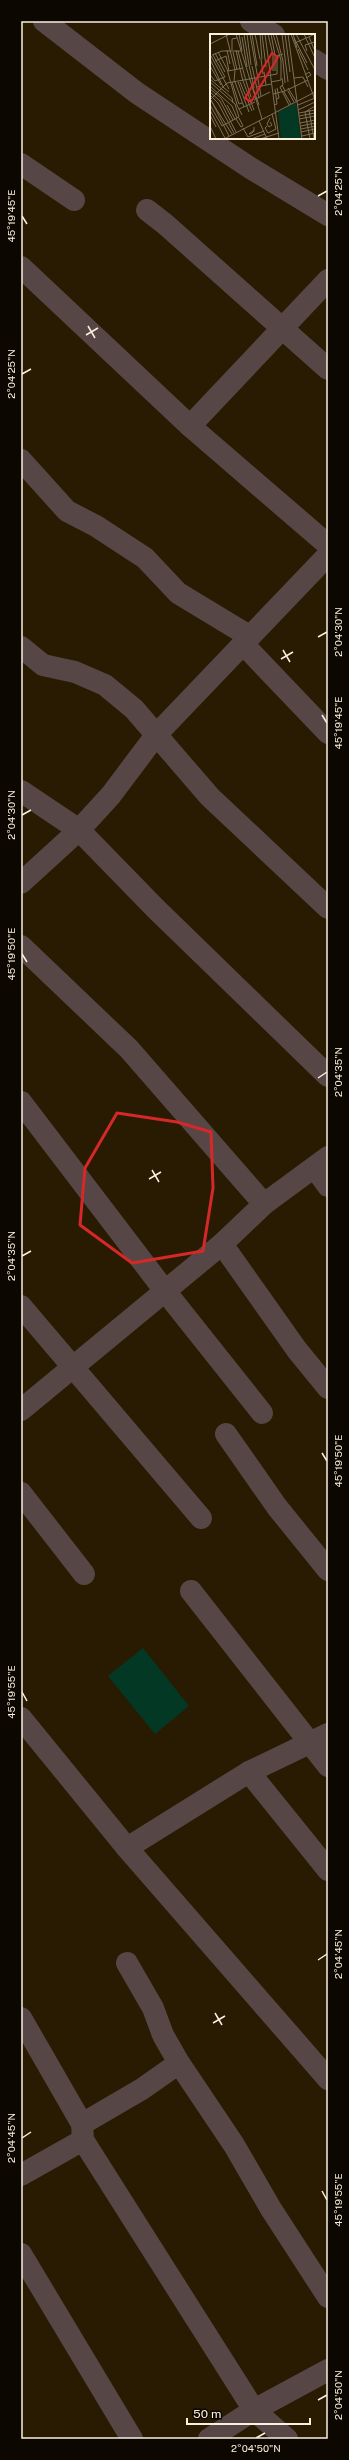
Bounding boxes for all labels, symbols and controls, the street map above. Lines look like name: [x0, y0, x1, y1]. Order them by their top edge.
inset map: [210, 34, 315, 139]
text: 2°04'25"N: [332, 166, 344, 216]
text: 45°19'45"E: [5, 189, 17, 243]
text: 2°04'25"N: [5, 349, 17, 399]
text: 2°04'30"N: [332, 607, 344, 657]
text: 45°19'45"E: [332, 696, 344, 750]
text: 2°04'30"N: [5, 790, 17, 840]
text: 45°19'50"E: [5, 927, 17, 981]
text: 2°04'35"N: [332, 1047, 344, 1097]
text: 2°04'35"N: [5, 1231, 17, 1281]
text: 45°19'50"E: [332, 1434, 344, 1488]
text: 45°19'55"E: [5, 1665, 17, 1719]
text: 2°04'45"N: [332, 1929, 344, 1979]
text: 2°04'45"N: [5, 2113, 17, 2163]
text: 45°19'55"E: [332, 2173, 344, 2227]
text: 2°04'50"N: [332, 2370, 344, 2420]
scale bar: [187, 2400, 310, 2426]
text: 50 m: [193, 2407, 221, 2421]
text: 2°04'50"N: [231, 2442, 281, 2454]

